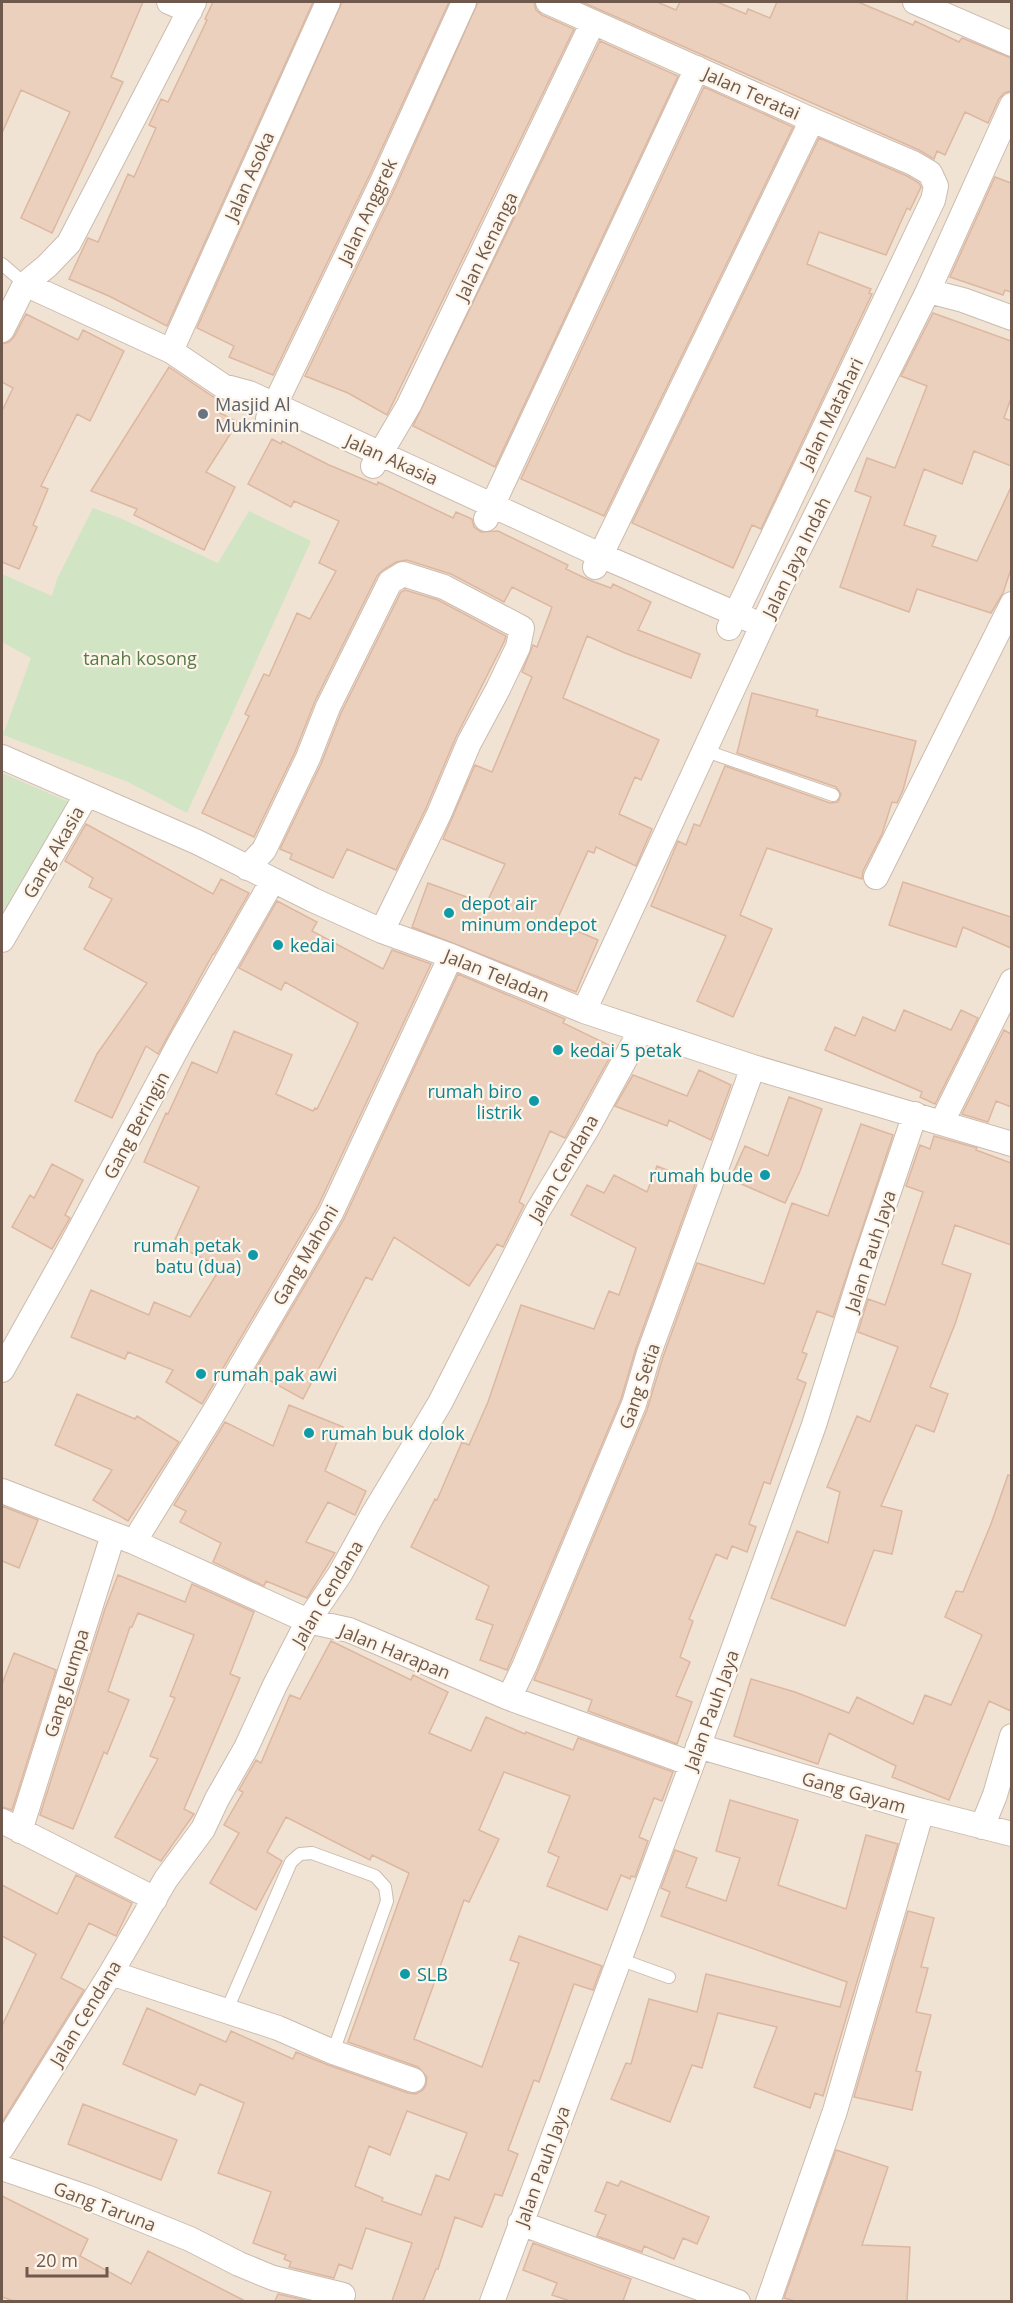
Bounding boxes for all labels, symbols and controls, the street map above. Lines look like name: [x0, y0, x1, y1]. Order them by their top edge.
street label: Jalan Teratai: [698, 60, 804, 125]
street label: Jalan Asoka: [218, 128, 279, 226]
street label: Jalan Anggrek: [331, 154, 402, 270]
street label: Jalan Kenanga: [448, 188, 523, 306]
street label: Jalan Matahari: [793, 354, 868, 474]
place label: Masjid Al Mukminin: [215, 392, 300, 437]
marker: Masjid Al Mukminin: [196, 407, 210, 421]
street label: Jalan Akasia: [340, 427, 442, 490]
street label: Jalan Jaya Indah: [755, 493, 836, 623]
park label: tanah kosong: [83, 646, 197, 670]
street label: Gang Akasia: [17, 802, 89, 902]
place label: depot air minum ondepot: [461, 891, 597, 936]
marker: depot air minum ondepot: [442, 906, 456, 920]
place label: kedai: [290, 933, 335, 957]
marker: kedai: [271, 938, 285, 952]
street label: Jalan Teladan: [439, 942, 553, 1007]
place label: kedai 5 petak: [570, 1038, 682, 1062]
marker: kedai 5 petak: [551, 1043, 565, 1057]
street label: Gang Beringin: [98, 1067, 174, 1183]
place label: rumah biro listrik: [427, 1079, 523, 1124]
marker: rumah biro listrik: [527, 1094, 541, 1108]
street label: Jalan Cendana: [522, 1110, 603, 1228]
place label: rumah bude: [649, 1163, 753, 1187]
marker: rumah bude: [758, 1168, 772, 1182]
street label: Jalan Pauh Jaya: [838, 1187, 901, 1317]
street label: Gang Mahoni: [267, 1200, 343, 1310]
place label: rumah petak batu (dua): [133, 1233, 242, 1278]
marker: rumah petak batu (dua): [246, 1248, 260, 1262]
street label: Gang Setia: [613, 1340, 665, 1432]
place label: rumah pak awi: [213, 1362, 337, 1386]
marker: rumah pak awi: [194, 1367, 208, 1381]
place label: rumah buk dolok: [321, 1421, 465, 1445]
marker: rumah buk dolok: [302, 1426, 316, 1440]
street label: Jalan Cendana: [285, 1536, 368, 1652]
street label: Jalan Harapan: [334, 1617, 454, 1684]
street label: Gang Jeumpa: [38, 1626, 94, 1740]
street label: Jalan Pauh Jaya: [677, 1646, 744, 1775]
street label: Gang Gayam: [799, 1766, 909, 1818]
street label: Jalan Cendana: [43, 1956, 126, 2072]
place label: SLB: [417, 1962, 448, 1986]
marker: SLB: [398, 1967, 412, 1981]
street label: Jalan Pauh Jaya: [508, 2102, 575, 2231]
street label: Gang Taruna: [50, 2175, 160, 2237]
scale bar: [27, 2240, 106, 2278]
text: 20 m: [36, 2248, 78, 2272]

